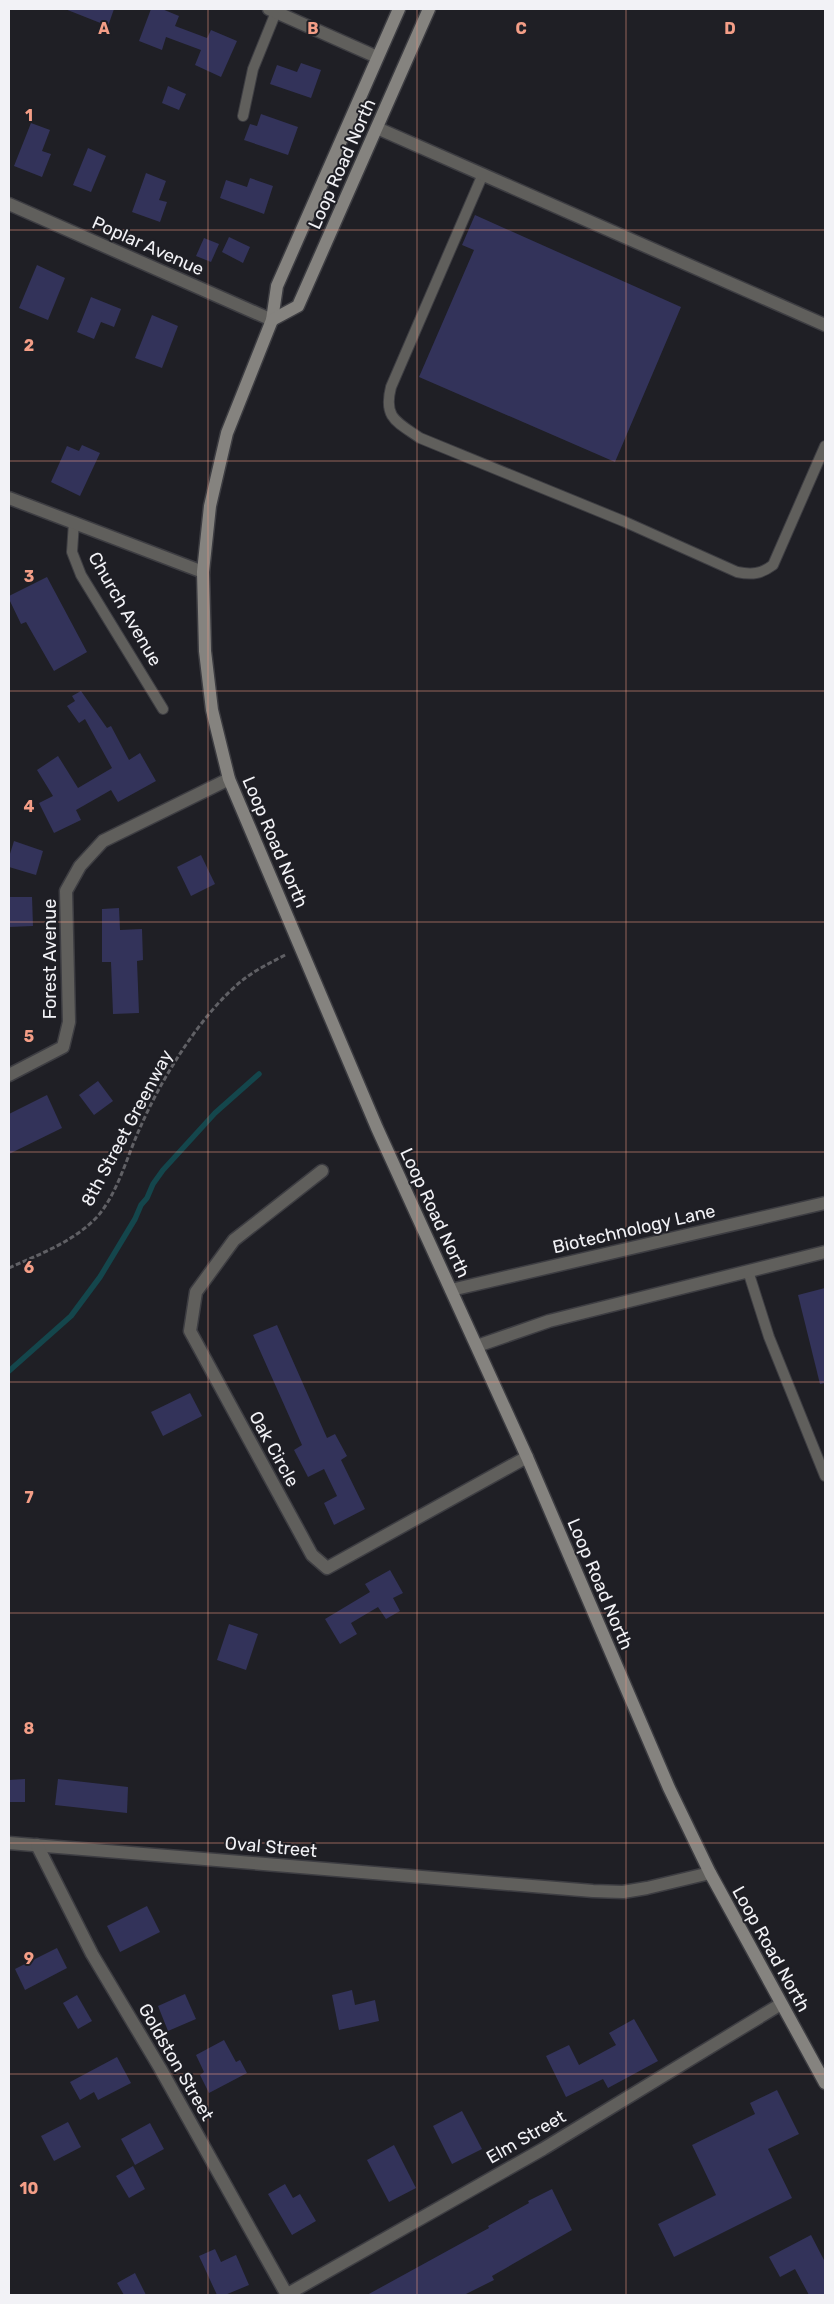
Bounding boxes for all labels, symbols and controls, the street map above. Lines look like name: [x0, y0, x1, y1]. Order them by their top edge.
text: A: [98, 19, 110, 38]
text: B: [307, 19, 319, 38]
text: C: [515, 19, 527, 38]
text: D: [724, 19, 736, 38]
street label: Loop Road North: [303, 95, 381, 233]
text: 1: [25, 106, 33, 125]
street label: Poplar Avenue: [89, 212, 207, 280]
text: 2: [24, 336, 34, 355]
street label: Church Avenue: [83, 548, 167, 670]
text: 3: [24, 567, 34, 586]
street label: Loop Road North: [237, 773, 313, 911]
text: 4: [24, 797, 35, 816]
street label: Forest Avenue: [39, 899, 61, 1019]
text: 5: [24, 1027, 34, 1046]
street label: 8th Street Greenway: [76, 1046, 178, 1210]
street label: Loop Road North: [395, 1145, 475, 1281]
street label: Biotechnology Lane: [551, 1200, 717, 1258]
text: 6: [24, 1258, 34, 1277]
street label: Oak Circle: [244, 1407, 304, 1491]
text: 7: [24, 1488, 34, 1507]
street label: Loop Road North: [562, 1515, 638, 1653]
text: 8: [24, 1719, 35, 1738]
street label: Oval Street: [224, 1832, 318, 1862]
street label: Loop Road North: [727, 1882, 815, 2016]
text: 9: [24, 1949, 34, 1968]
street label: Goldston Street: [134, 2000, 218, 2124]
street label: Elm Street: [483, 2106, 569, 2168]
text: 10: [20, 2179, 39, 2198]

